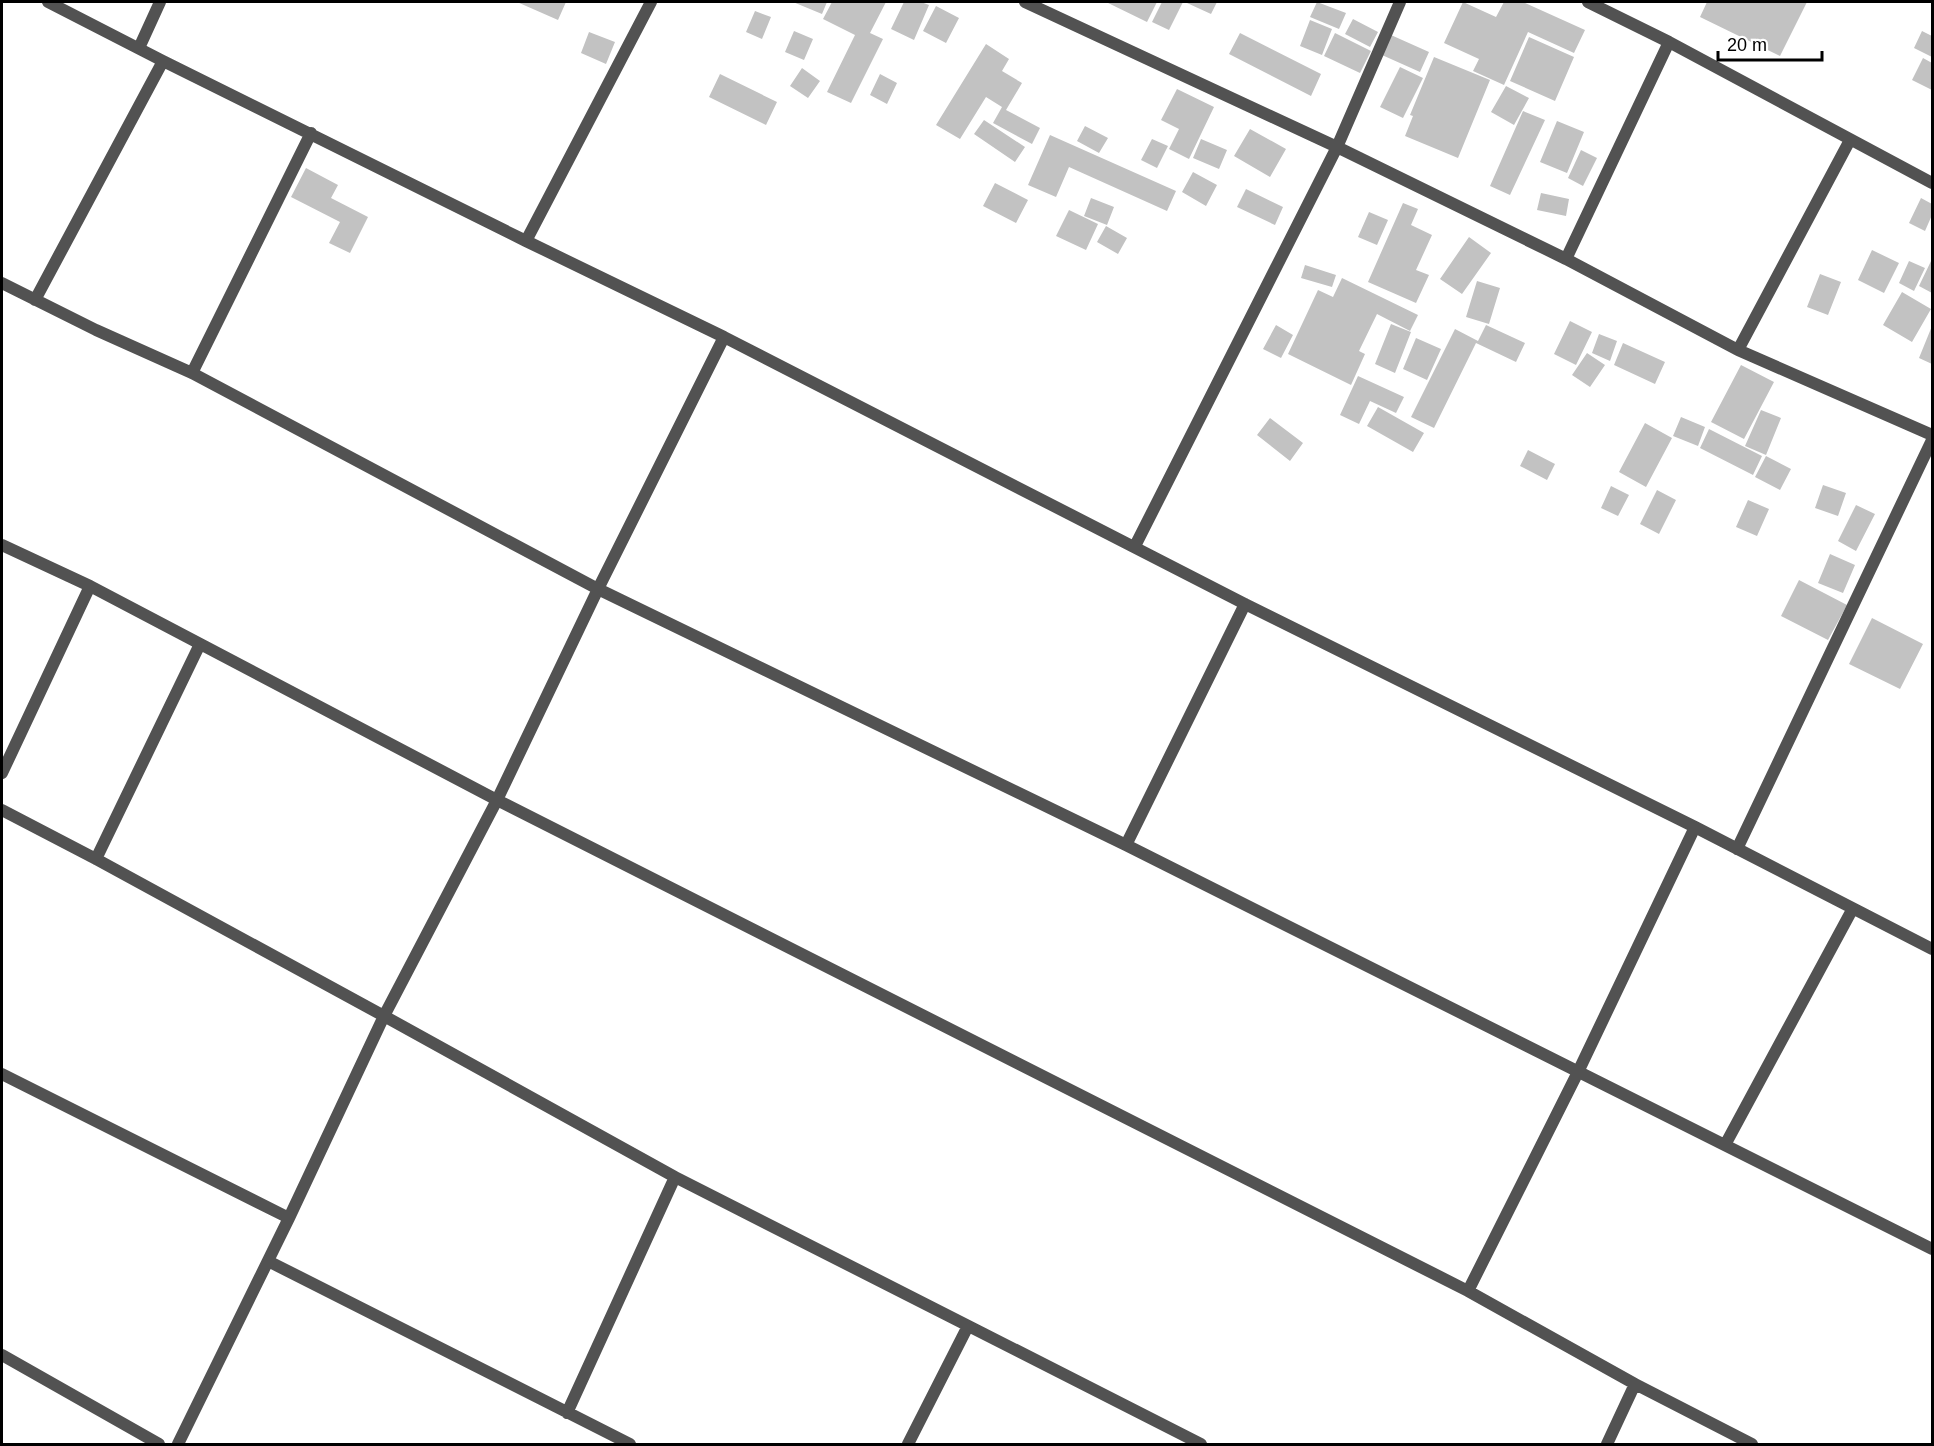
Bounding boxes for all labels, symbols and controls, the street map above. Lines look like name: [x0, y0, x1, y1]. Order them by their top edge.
scale bar: [1718, 24, 1822, 62]
text: 20 m: [1727, 35, 1767, 55]

